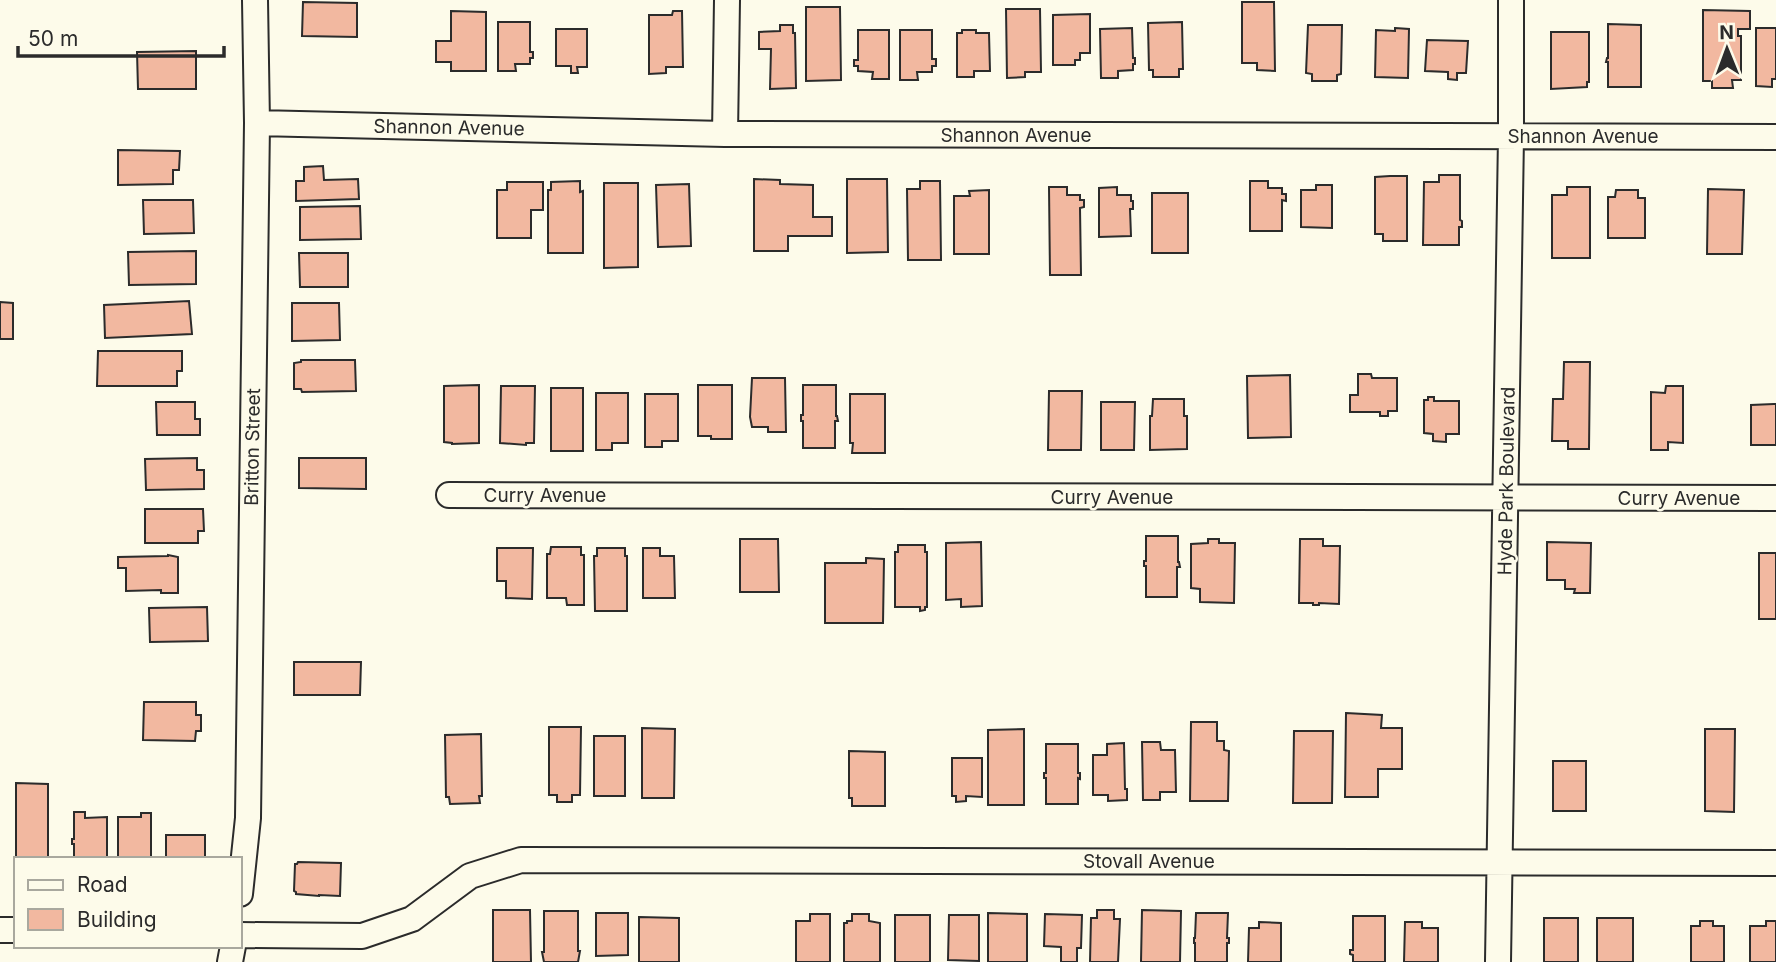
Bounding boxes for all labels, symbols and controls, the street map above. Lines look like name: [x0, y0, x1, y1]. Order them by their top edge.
scale bar: [18, 14, 224, 58]
north arrow: [1692, 14, 1762, 84]
text: N: [1719, 21, 1734, 44]
text: 50 m: [28, 26, 78, 51]
street label: Shannon Avenue: [373, 115, 525, 140]
street label: Shannon Avenue: [940, 124, 1092, 147]
street label: Shannon Avenue: [1507, 125, 1659, 148]
street label: Hyde Park Boulevard: [1493, 386, 1520, 576]
street label: Britton Street: [240, 388, 265, 506]
street label: Curry Avenue: [484, 484, 606, 507]
street label: Curry Avenue: [1051, 486, 1173, 509]
street label: Curry Avenue: [1618, 487, 1740, 510]
street label: Stovall Avenue: [1083, 850, 1215, 873]
legend: [14, 857, 242, 948]
text: Road: [77, 872, 128, 897]
text: Building: [77, 907, 157, 932]

